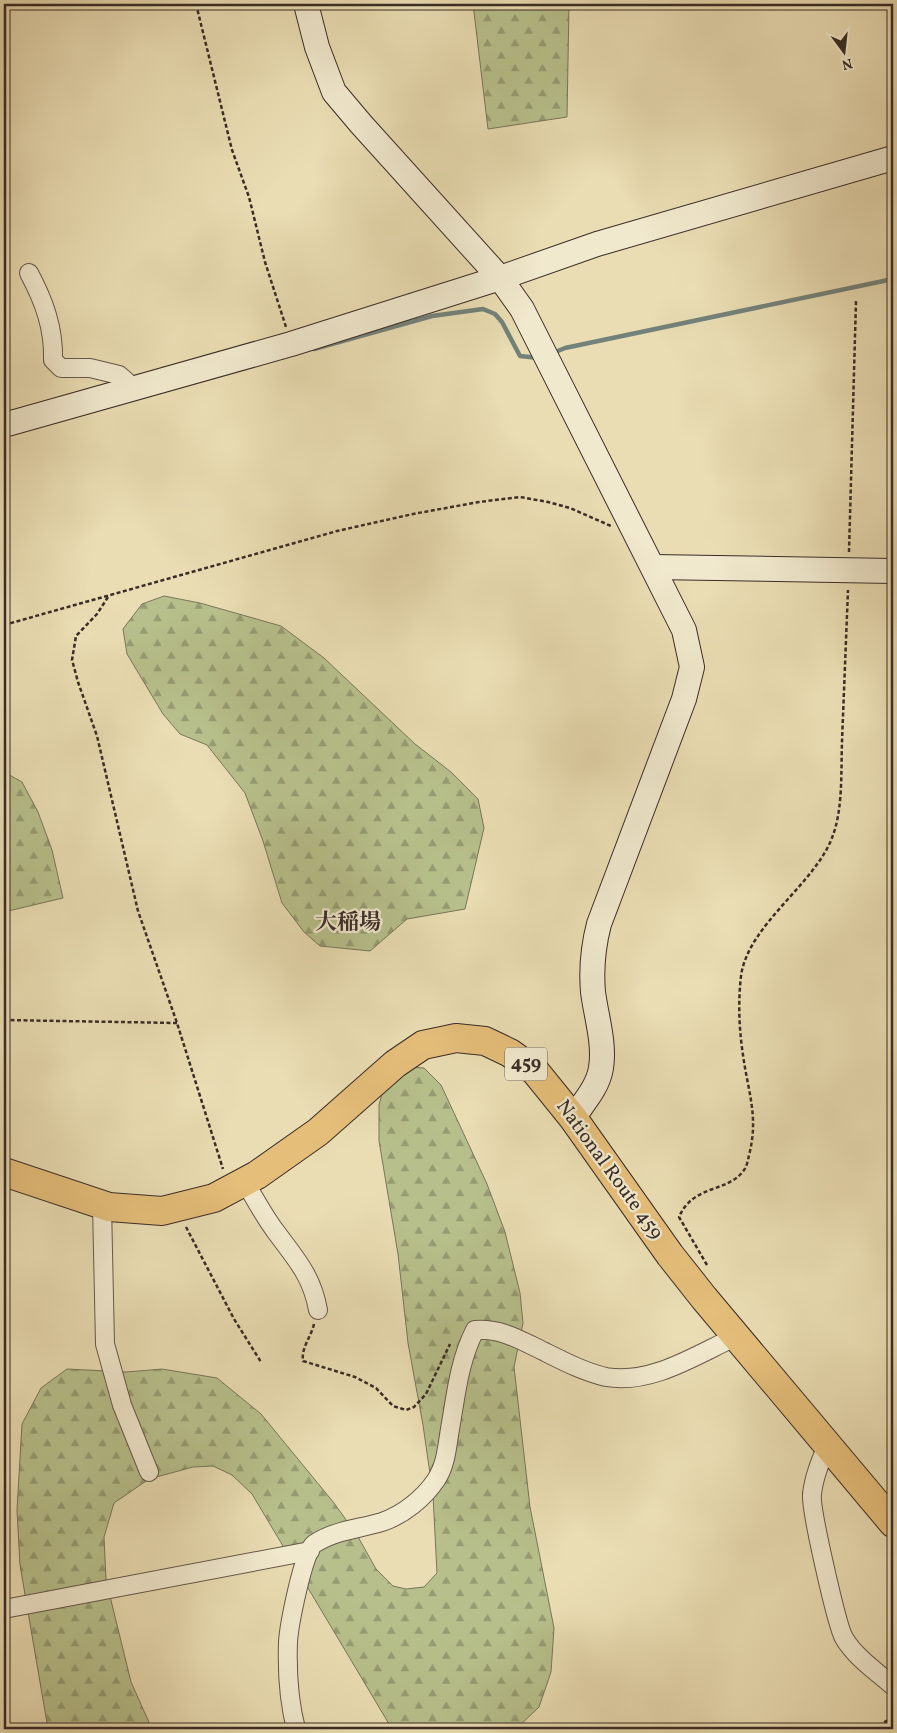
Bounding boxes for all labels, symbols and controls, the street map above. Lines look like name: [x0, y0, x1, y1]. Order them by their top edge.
north arrow: [820, 28, 870, 78]
text: N: [840, 53, 854, 74]
district label: 大稲場: [315, 908, 381, 939]
road number: 459: [505, 1048, 547, 1080]
street label: National Route 459: [549, 1094, 669, 1246]

